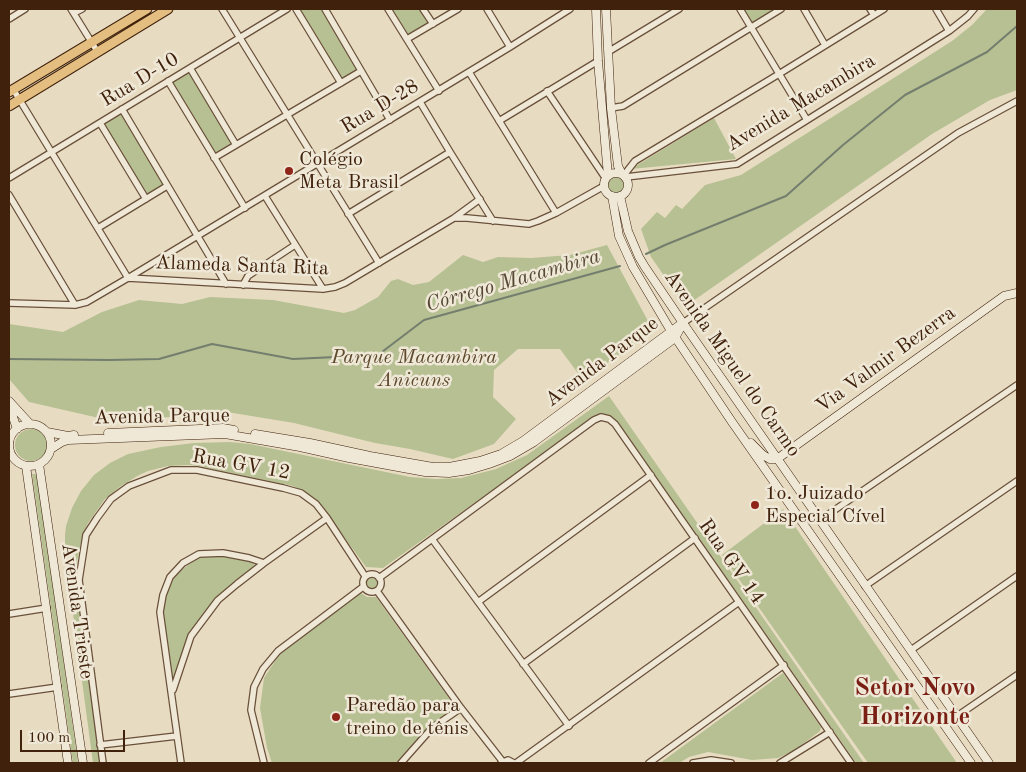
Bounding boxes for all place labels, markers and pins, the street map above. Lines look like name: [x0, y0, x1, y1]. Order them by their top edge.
place label: Colégio Meta Brasil: [299, 148, 399, 195]
marker: Colégio Meta Brasil: [283, 165, 295, 177]
place label: 1o. Juizado Especial Cível: [765, 482, 885, 529]
marker: 1o. Juizado Especial Cível: [749, 499, 761, 511]
place label: Paredão para treino de tênis: [346, 694, 468, 741]
marker: Paredão para treino de tênis: [330, 711, 342, 723]

